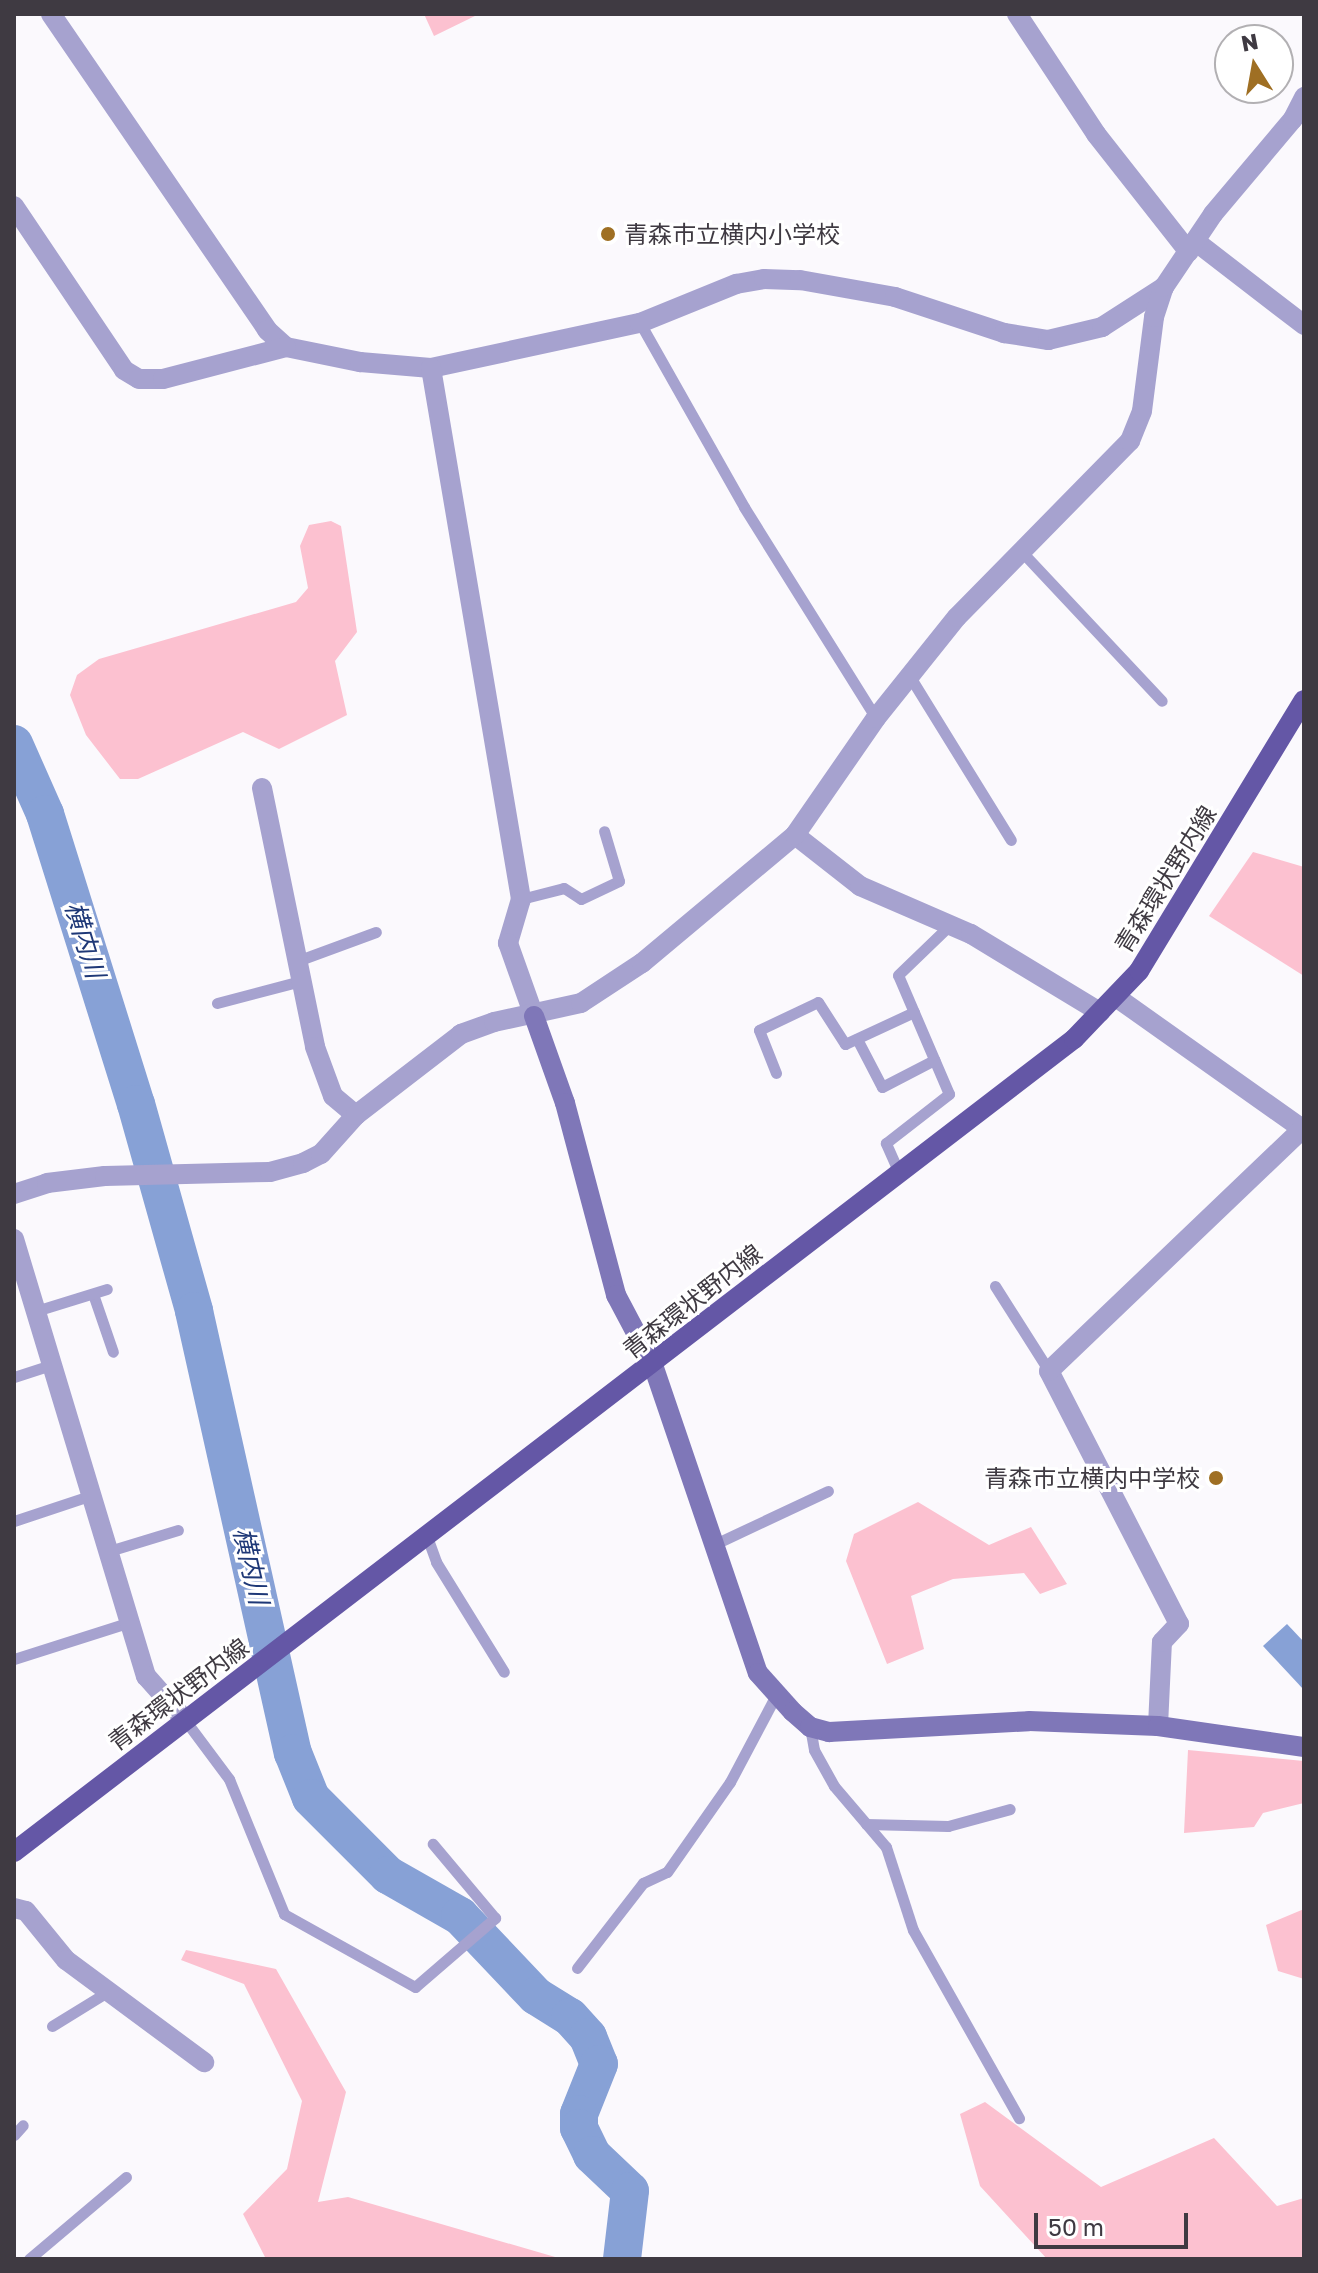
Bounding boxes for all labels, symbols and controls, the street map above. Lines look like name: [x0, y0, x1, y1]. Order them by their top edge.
north arrow: [1214, 24, 1294, 104]
text: N: [1239, 27, 1260, 57]
place label: 青森市立横内小学校: [624, 220, 840, 248]
marker: 青森市立横内小学校: [599, 225, 617, 243]
street label: 青森環状野内線: [1108, 800, 1222, 958]
water label: 横内川: [59, 898, 111, 982]
street label: 青森環状野内線: [617, 1238, 767, 1364]
place label: 青森市立横内中学校: [984, 1464, 1200, 1492]
marker: 青森市立横内中学校: [1207, 1469, 1225, 1487]
water label: 横内川: [227, 1524, 275, 1608]
street label: 青森環状野内線: [102, 1632, 254, 1756]
scale bar: [1038, 2197, 1192, 2247]
text: 50 m: [1048, 2212, 1104, 2241]

